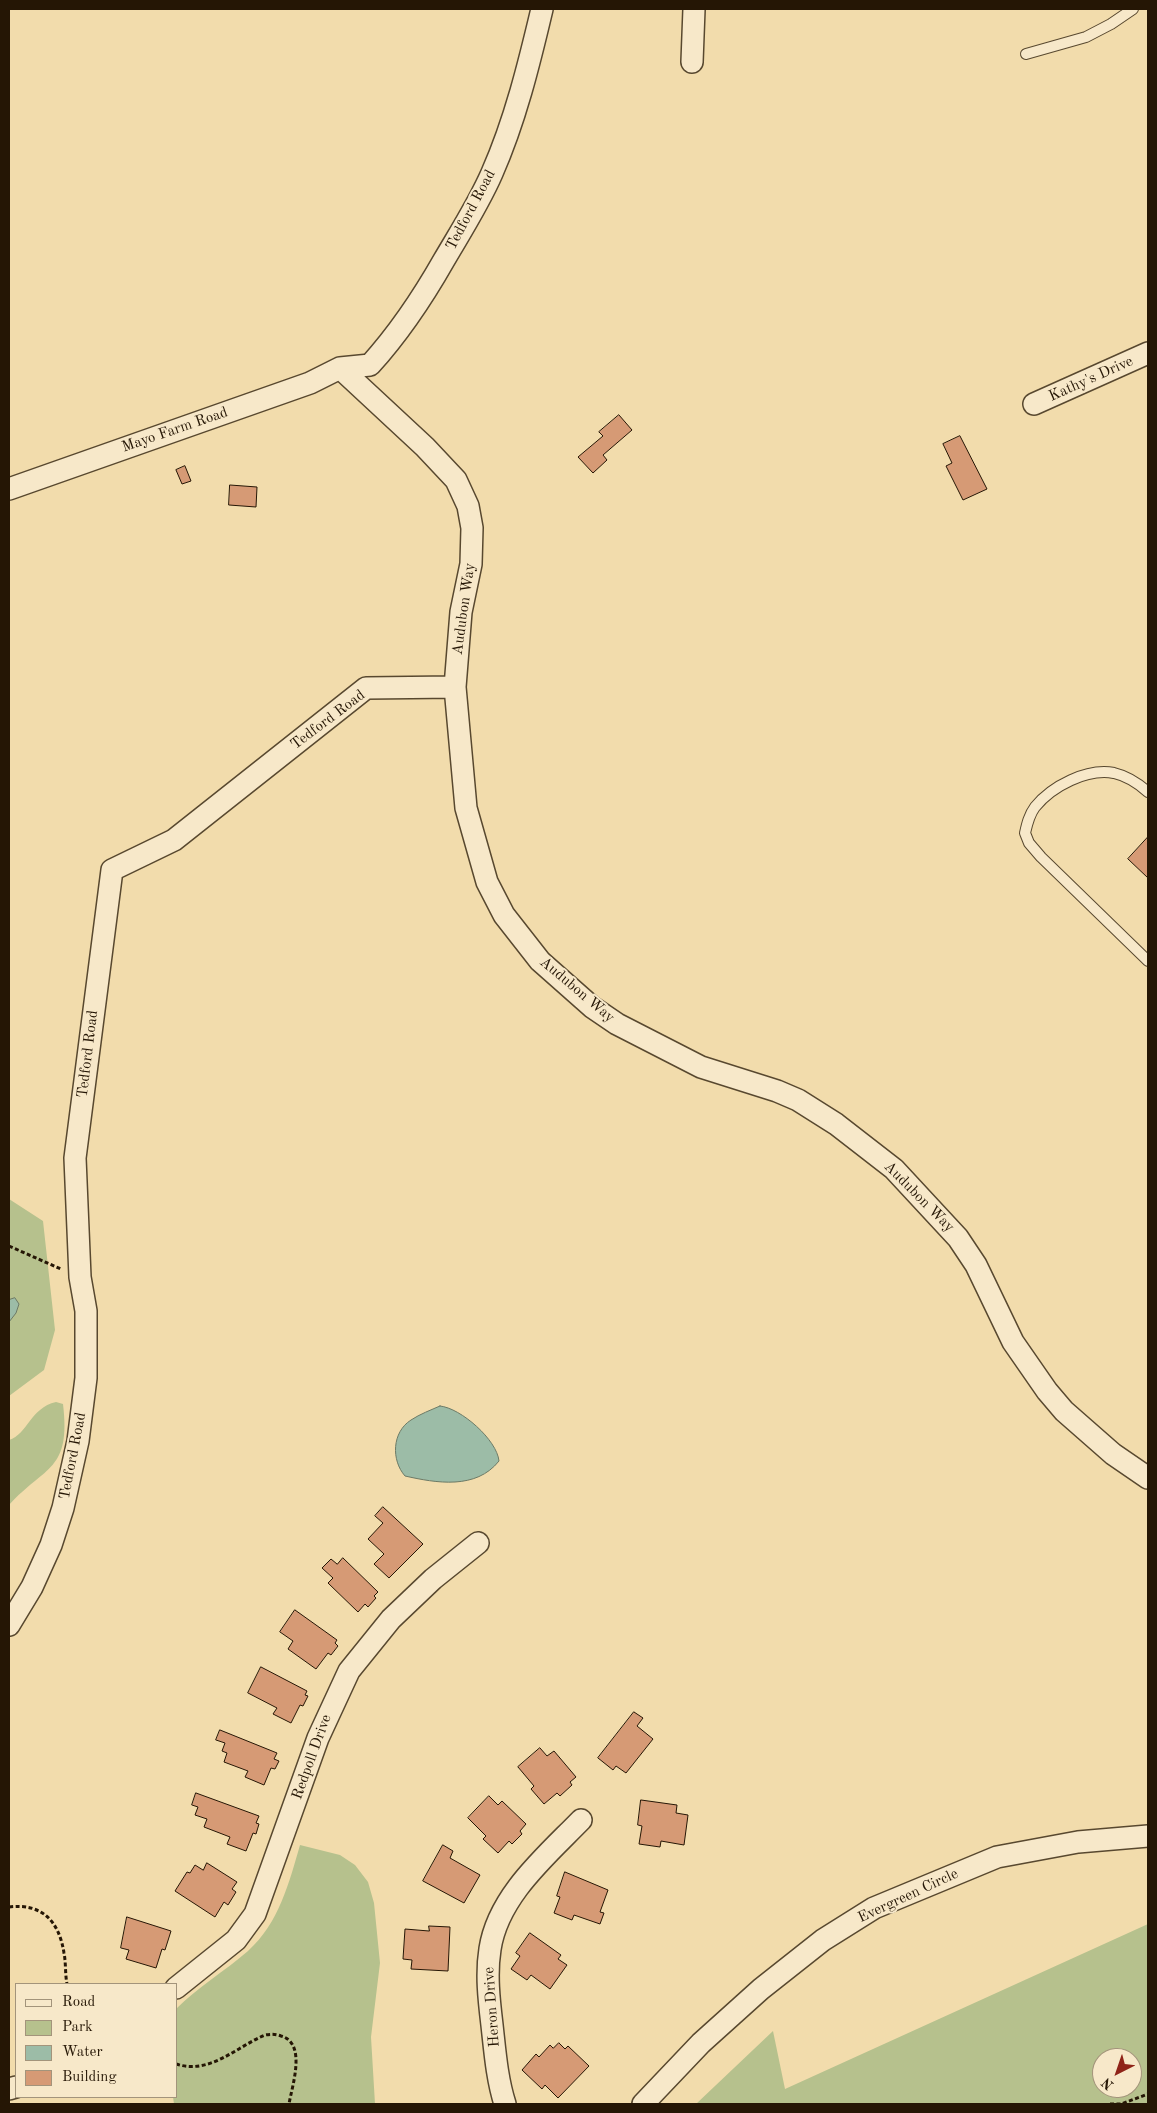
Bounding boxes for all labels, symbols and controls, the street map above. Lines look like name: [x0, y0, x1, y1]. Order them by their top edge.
street label: Tedford Road: [442, 167, 500, 253]
street label: Kathy's Drive: [1046, 352, 1136, 406]
street label: Mayo Farm Road: [120, 403, 230, 457]
street label: Audubon Way: [449, 562, 479, 656]
street label: Tedford Road: [287, 686, 369, 754]
street label: Audubon Way: [536, 953, 618, 1027]
street label: Tedford Road: [74, 1009, 102, 1099]
street label: Audubon Way: [880, 1158, 958, 1236]
street label: Tedford Road: [56, 1411, 90, 1501]
street label: Redpoll Drive: [288, 1712, 336, 1802]
street label: Evergreen Circle: [855, 1865, 961, 1927]
street label: Heron Drive: [480, 1966, 504, 2048]
legend: [15, 1983, 178, 2098]
text: Road: [62, 1995, 95, 2010]
text: Park: [62, 2020, 93, 2035]
text: Water: [62, 2045, 103, 2060]
north arrow: [1092, 2048, 1142, 2098]
text: Building: [62, 2070, 117, 2085]
text: N: [1099, 2075, 1116, 2092]

